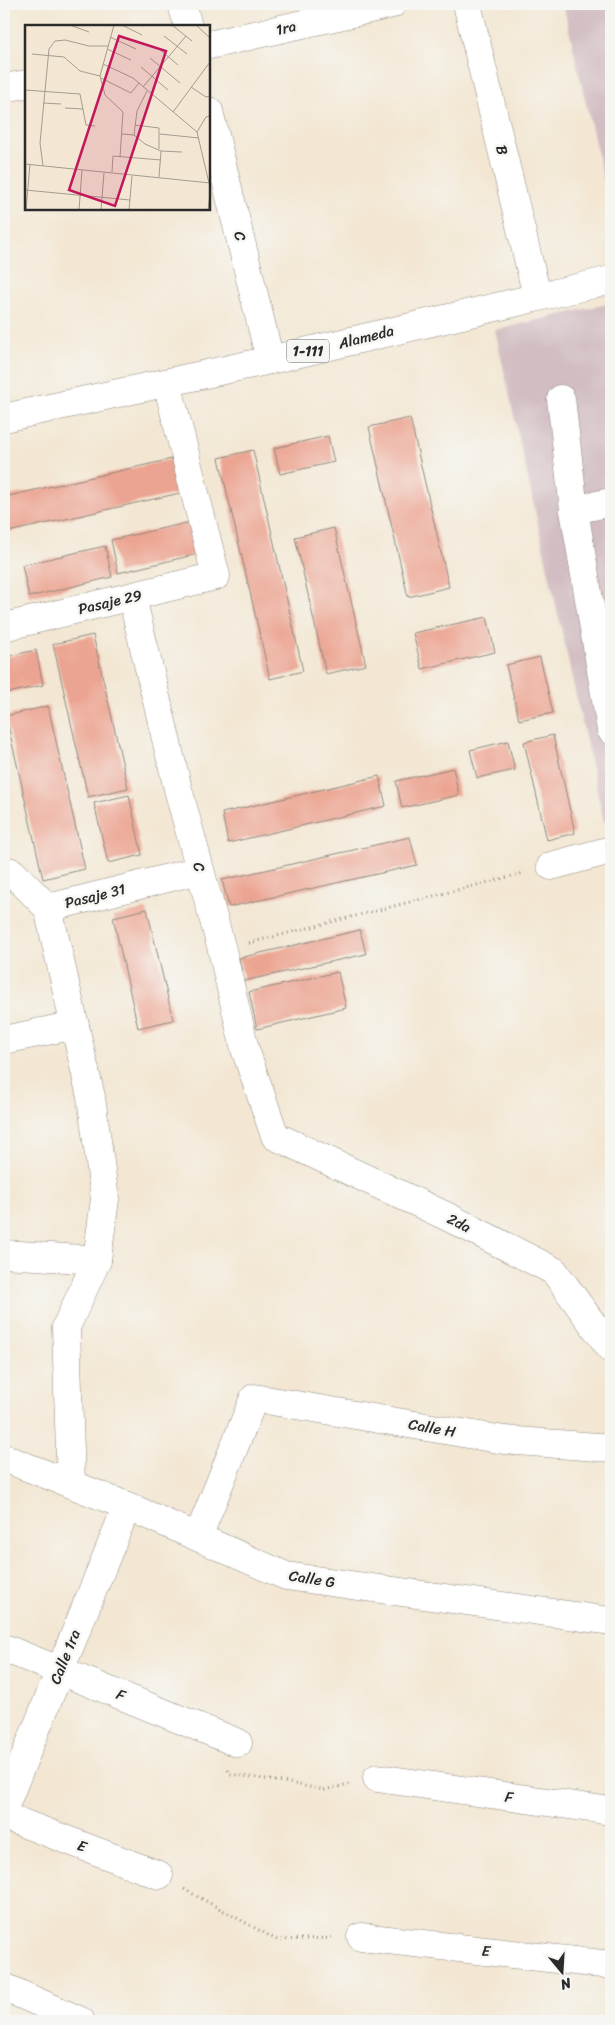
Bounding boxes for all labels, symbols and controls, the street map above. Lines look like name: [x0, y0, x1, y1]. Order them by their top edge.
street label: 1ra: [273, 13, 299, 43]
inset map: [25, 25, 210, 210]
street label: B: [488, 142, 516, 158]
street label: C: [226, 228, 254, 244]
street label: Alameda: [335, 317, 397, 357]
road number: 1-111: [287, 340, 329, 362]
street label: Pasaje 29: [75, 582, 145, 622]
street label: C: [185, 859, 213, 875]
street label: Pasaje 31: [62, 876, 128, 916]
street label: 2da: [442, 1206, 476, 1240]
street label: Calle H: [406, 1411, 458, 1445]
street label: Calle G: [287, 1563, 337, 1595]
street label: Calle 1ra: [42, 1625, 88, 1688]
street label: F: [112, 1681, 130, 1709]
street label: F: [503, 1784, 516, 1811]
street label: E: [73, 1832, 92, 1860]
street label: E: [480, 1938, 493, 1965]
north arrow: [538, 1948, 588, 1998]
text: N: [557, 1970, 575, 1997]

